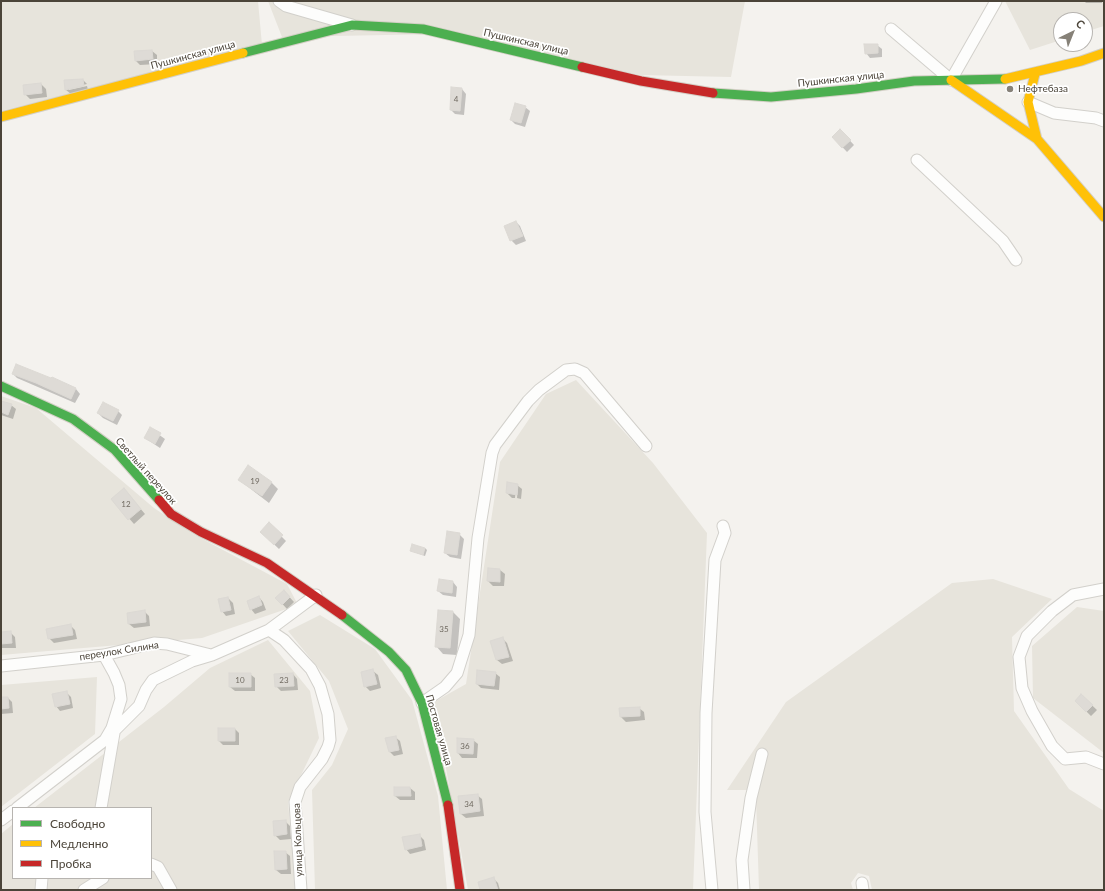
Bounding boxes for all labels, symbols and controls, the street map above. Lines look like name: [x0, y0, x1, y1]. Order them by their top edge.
north arrow: [1053, 12, 1093, 52]
text: С: [1074, 16, 1088, 31]
street label: Пушкинская улица: [482, 26, 570, 58]
street label: Пушкинская улица: [149, 38, 237, 72]
street label: Пушкинская улица: [797, 68, 885, 90]
place label: Нефтебаза: [1018, 83, 1068, 95]
marker: Нефтебаза: [1005, 84, 1015, 94]
house number: 4: [454, 94, 458, 104]
street label: Светлый переулок: [113, 435, 179, 507]
house number: 19: [250, 476, 260, 486]
house number: 12: [121, 499, 131, 509]
house number: 35: [439, 624, 449, 634]
street label: переулок Силина: [78, 639, 160, 663]
house number: 10: [235, 675, 245, 685]
house number: 23: [279, 675, 289, 685]
street label: Постовая улица: [423, 693, 455, 767]
house number: 36: [460, 741, 470, 751]
house number: 34: [464, 799, 474, 809]
street label: улица Кольцова: [291, 803, 305, 877]
legend: [12, 807, 152, 879]
text: Свободно: [50, 816, 105, 831]
text: Медленно: [50, 836, 108, 851]
text: Пробка: [50, 856, 91, 871]

